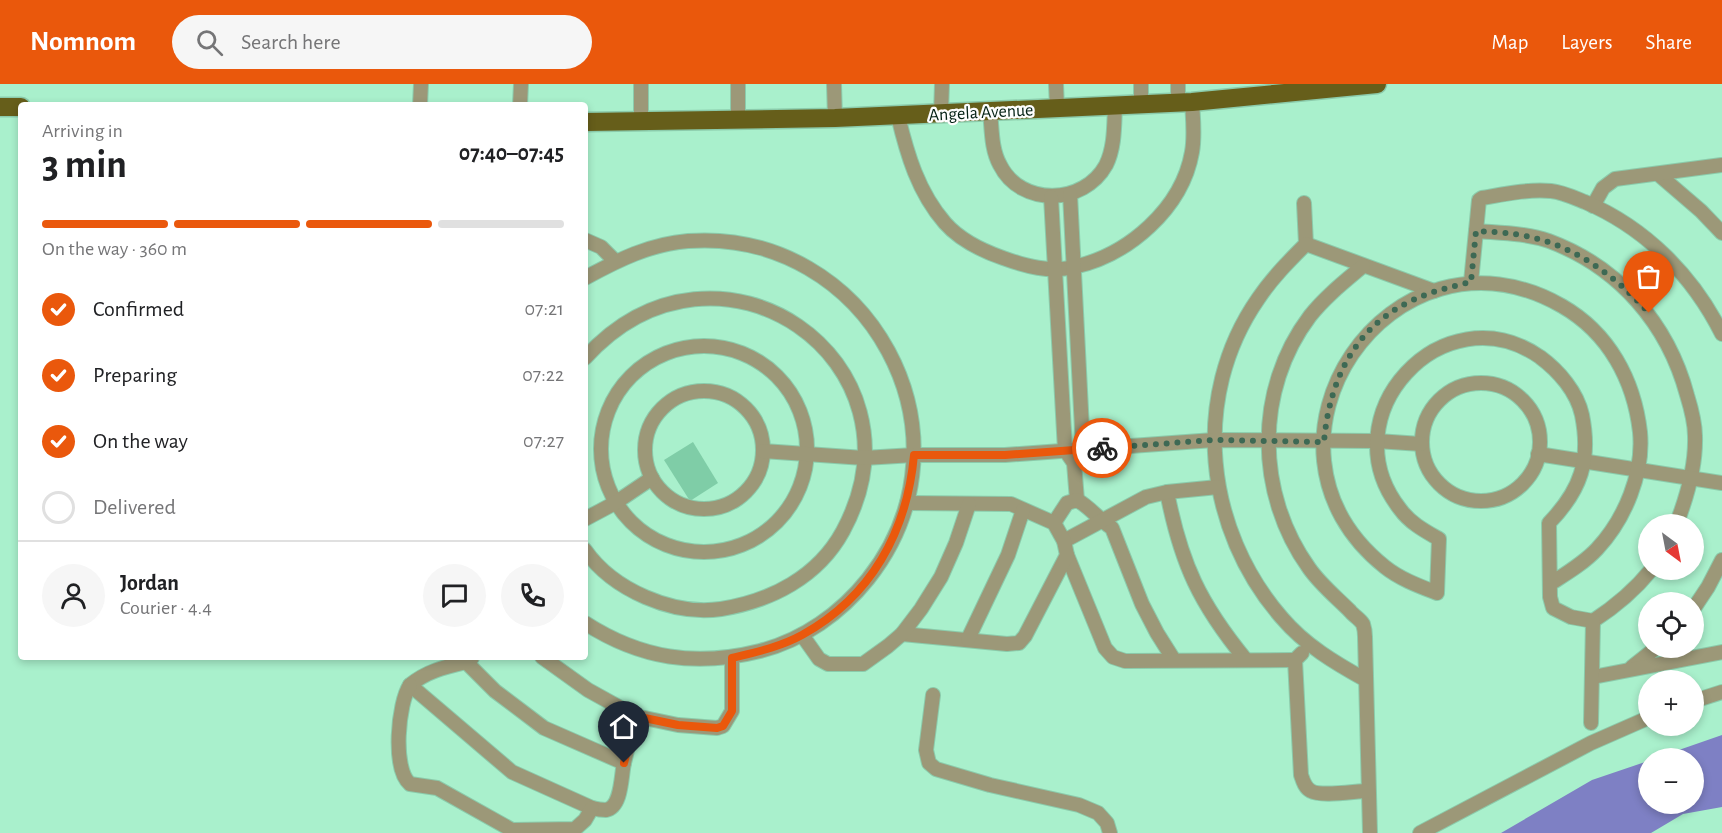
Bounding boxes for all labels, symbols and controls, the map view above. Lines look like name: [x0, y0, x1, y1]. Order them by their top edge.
search box: [172, 15, 592, 69]
icon: search: [193, 26, 226, 59]
text: Nomnom: [30, 28, 136, 56]
text: Search here: [241, 31, 341, 53]
text: Map: [1492, 32, 1528, 53]
text: Layers: [1561, 32, 1612, 53]
text: Share: [1645, 32, 1692, 53]
street label: Angela Avenue: [928, 101, 1034, 125]
text: Arriving in: [42, 121, 123, 141]
text: 07:40–07:45: [459, 142, 564, 164]
text: 3 min: [42, 146, 127, 185]
text: On the way · 360 m: [42, 239, 187, 259]
pin: [1623, 251, 1674, 313]
icon: bag: [1632, 260, 1665, 293]
icon: check: [42, 293, 75, 326]
text: Confirmed: [93, 298, 184, 320]
text: 07:21: [525, 299, 564, 319]
icon: check: [42, 359, 75, 392]
text: Preparing: [93, 364, 177, 386]
text: 07:22: [522, 365, 564, 385]
courier: [1072, 418, 1132, 478]
icon: check: [42, 425, 75, 458]
text: On the way: [93, 430, 188, 452]
text: 07:27: [523, 431, 564, 451]
icon: bike: [1086, 432, 1119, 465]
text: Delivered: [93, 496, 176, 518]
north arrow: [1638, 514, 1704, 580]
map controls: [1638, 514, 1704, 814]
button: person: [42, 564, 105, 627]
button: chat: [423, 564, 486, 627]
button: phone: [501, 564, 564, 627]
text: Jordan: [120, 572, 179, 594]
button: locate: [1638, 592, 1704, 658]
text: Courier · 4.4: [120, 598, 212, 618]
button: +: [1638, 670, 1704, 736]
pin: [598, 701, 649, 763]
icon: home: [607, 710, 640, 743]
button: −: [1638, 748, 1704, 814]

